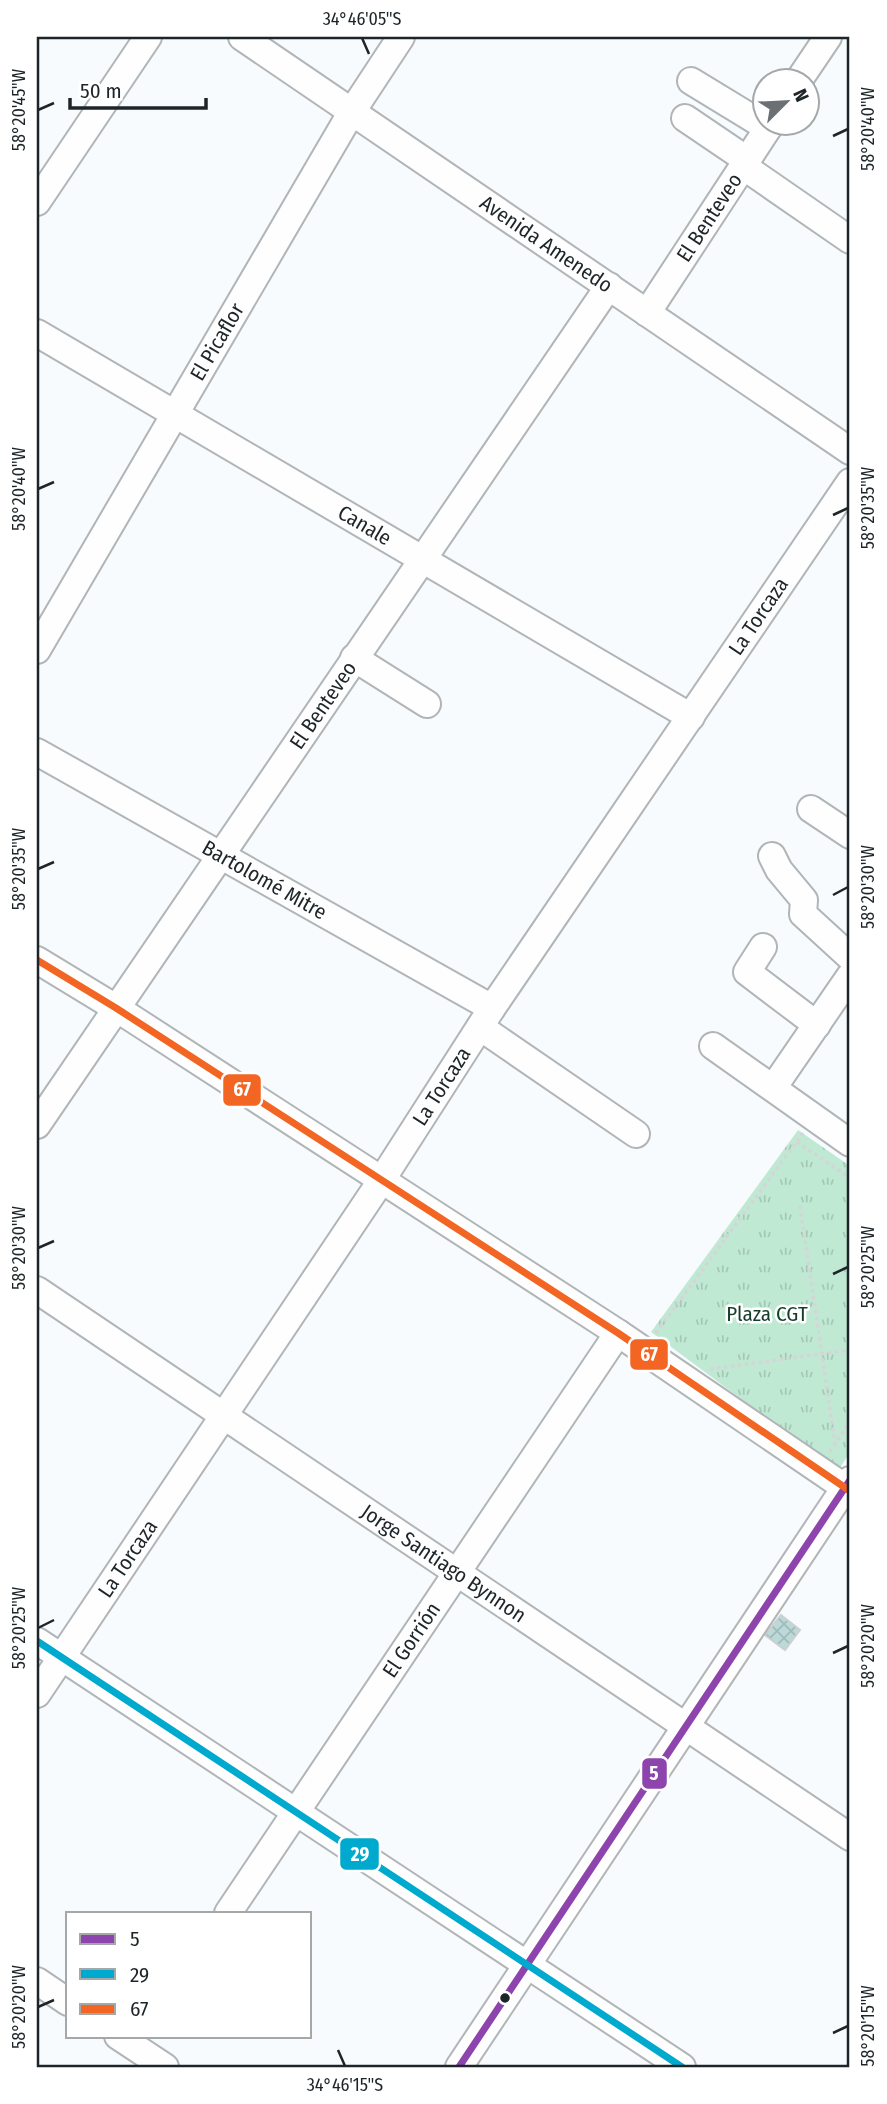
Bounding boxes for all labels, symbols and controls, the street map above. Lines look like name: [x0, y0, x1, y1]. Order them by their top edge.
text: 34°46'05"S: [323, 8, 401, 30]
scale bar: [70, 66, 206, 110]
north arrow: [750, 66, 820, 136]
text: 58°20'45"W: [8, 68, 30, 151]
text: 50 m: [80, 78, 122, 104]
text: N: [788, 85, 814, 105]
text: 58°20'40"W: [857, 87, 879, 171]
street label: El Benteveo: [671, 168, 748, 267]
street label: Avenida Amenedo: [475, 190, 618, 298]
street label: El Picaflor: [184, 298, 250, 385]
text: 58°20'40"W: [8, 447, 30, 531]
text: 58°20'35"W: [857, 466, 879, 549]
street label: Canale: [333, 500, 396, 551]
street label: La Torcaza: [723, 573, 794, 660]
street label: El Benteveo: [284, 656, 362, 754]
text: 58°20'35"W: [8, 827, 30, 910]
street label: Bartolomé Mitre: [198, 835, 331, 925]
text: 58°20'30"W: [857, 844, 879, 929]
street label: La Torcaza: [407, 1042, 476, 1131]
line badge: 67: [222, 1073, 262, 1107]
text: 67: [233, 1078, 251, 1101]
text: 58°20'30"W: [8, 1205, 30, 1290]
text: 58°20'25"W: [857, 1225, 879, 1308]
park label: Plaza CGT: [726, 1301, 808, 1327]
line badge: 67: [629, 1338, 669, 1371]
text: 67: [640, 1343, 658, 1366]
street label: Jorge Santiago Bynnon: [356, 1499, 531, 1628]
street label: La Torcaza: [92, 1515, 163, 1602]
text: 58°20'25"W: [8, 1586, 30, 1669]
street label: El Gorrión: [377, 1597, 446, 1683]
text: 58°20'20"W: [857, 1604, 879, 1688]
line badge: 5: [641, 1757, 668, 1790]
text: 5: [649, 1762, 659, 1785]
line badge: 29: [339, 1837, 380, 1871]
text: 29: [350, 1843, 369, 1866]
legend: [66, 1912, 312, 2038]
text: 5: [130, 1926, 140, 1952]
text: 29: [130, 1962, 149, 1988]
text: 58°20'20"W: [8, 1965, 30, 2049]
text: 58°20'15"W: [857, 1985, 879, 2067]
unlabelled marker: [498, 1991, 512, 2005]
text: 67: [130, 1996, 149, 2022]
text: 34°46'15"S: [307, 2074, 383, 2096]

